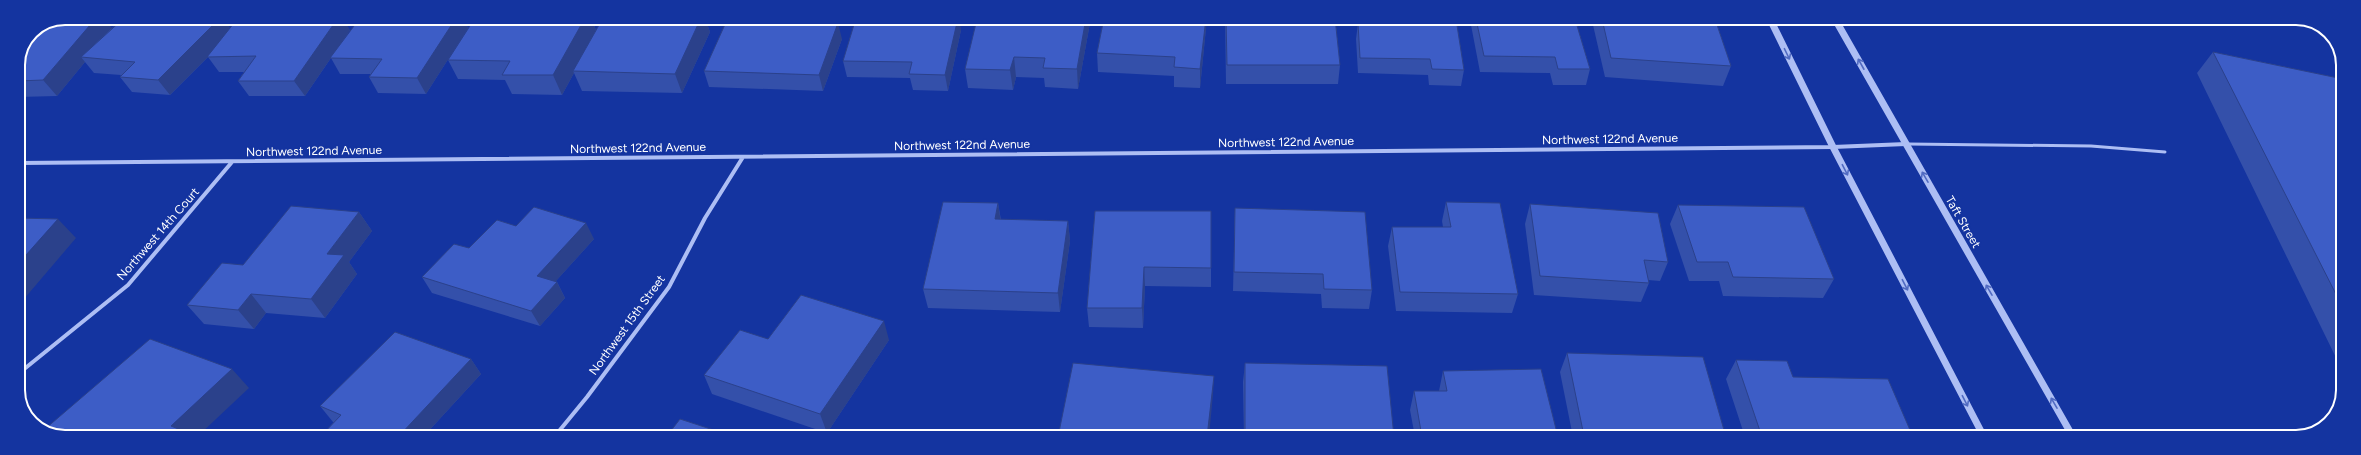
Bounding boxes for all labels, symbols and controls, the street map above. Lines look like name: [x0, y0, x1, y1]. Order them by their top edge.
one-way arrow: [1784, 47, 1791, 59]
one-way arrow: [1856, 58, 1864, 70]
street label: Northwest 122nd Avenue: [1542, 131, 1679, 147]
street label: Northwest 122nd Avenue: [1218, 134, 1355, 150]
street label: Northwest 122nd Avenue: [894, 137, 1031, 153]
street label: Northwest 122nd Avenue: [570, 140, 707, 156]
street label: Northwest 122nd Avenue: [246, 143, 383, 159]
one-way arrow: [1842, 164, 1849, 176]
one-way arrow: [1920, 171, 1928, 183]
street label: Northwest 14th Court: [114, 185, 202, 283]
street label: Taft Street: [1943, 194, 1984, 251]
street label: Northwest 15th Street: [586, 272, 668, 378]
one-way arrow: [1902, 279, 1909, 291]
one-way arrow: [1985, 284, 1993, 296]
one-way arrow: [1962, 395, 1969, 407]
one-way arrow: [2049, 397, 2057, 409]

